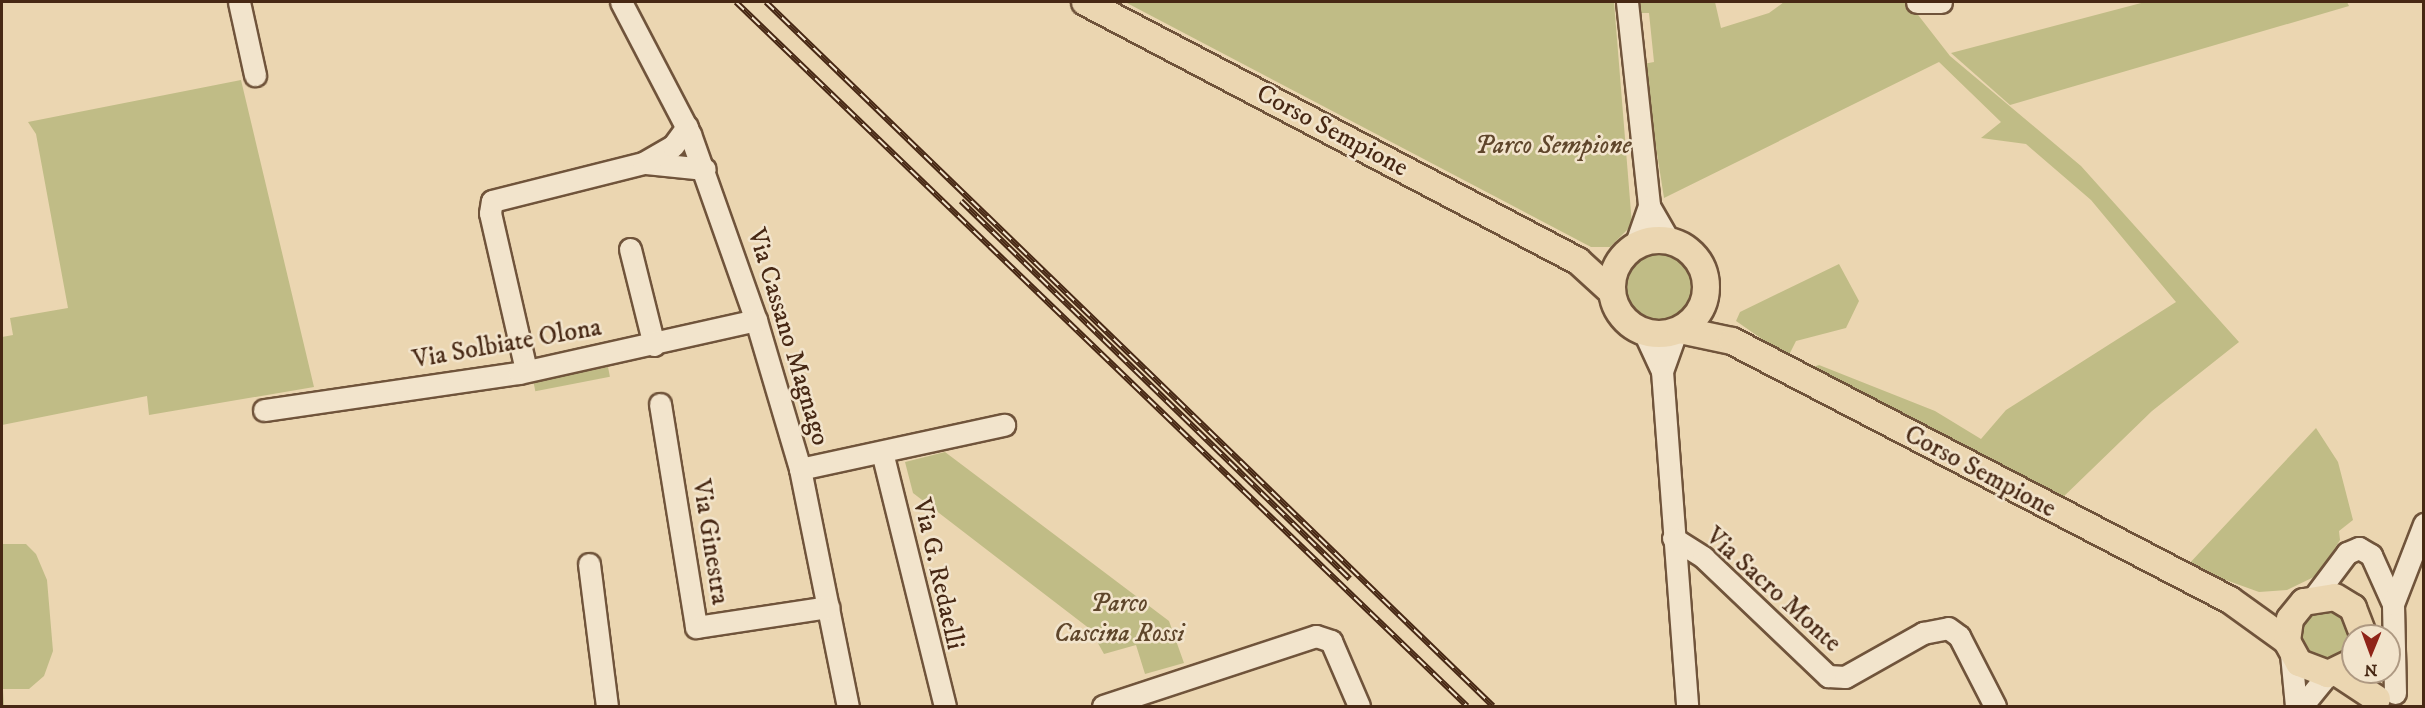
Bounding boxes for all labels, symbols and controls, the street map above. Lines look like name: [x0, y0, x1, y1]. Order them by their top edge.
street label: Corso Sempione: [1251, 78, 1413, 184]
park label: Parco Sempione: [1475, 130, 1631, 162]
street label: Via Cassano Magnago: [740, 225, 836, 449]
street label: Via Solbiate Olona: [410, 312, 604, 376]
street label: Corso Sempione: [1899, 419, 2061, 525]
street label: Via Ginestra: [685, 477, 735, 607]
street label: Via G. Redaelli: [905, 495, 971, 653]
street label: Via Sacro Monte: [1699, 521, 1847, 659]
park label: Parco Cascina Rossi: [1054, 588, 1184, 650]
north arrow: [2341, 624, 2401, 684]
text: N: [2364, 660, 2377, 680]

